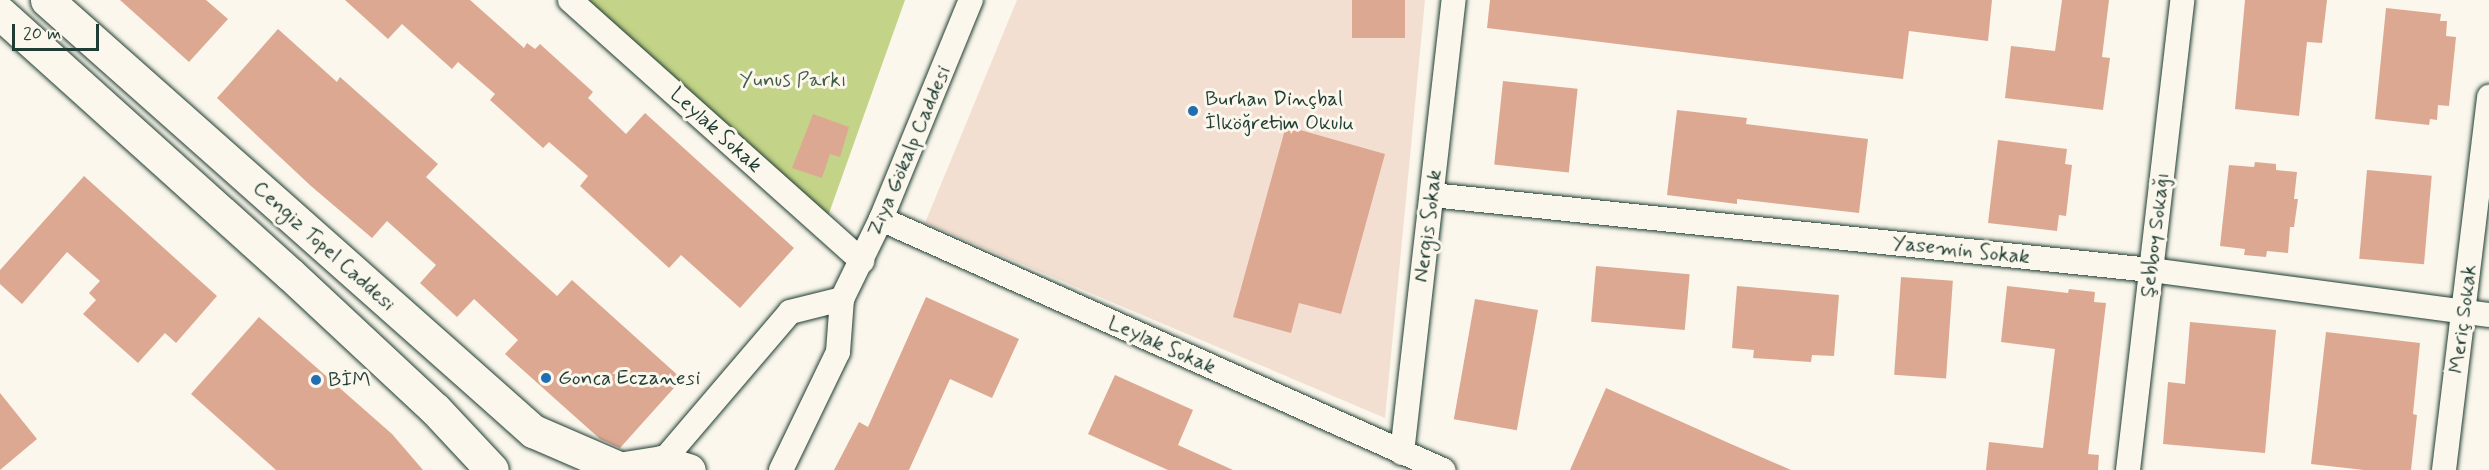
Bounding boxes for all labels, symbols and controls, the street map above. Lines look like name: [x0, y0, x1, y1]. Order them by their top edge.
scale bar: [15, 12, 102, 50]
text: 20 m: [23, 22, 61, 46]
street label: Ziya Gökalp Caddesi: [862, 62, 956, 240]
park label: Yunus Parkı: [741, 67, 845, 93]
street label: Leylak Sokak: [664, 81, 768, 179]
place label: Burhan Dinçbal İlköğretim Okulu: [1205, 86, 1354, 136]
marker: Burhan Dinçbal İlköğretim Okulu: [1186, 104, 1200, 118]
street label: Nergis Sokak: [1408, 167, 1448, 285]
street label: Şebboy Sokağı: [2135, 171, 2175, 299]
street label: Cengiz Topel Caddesi: [246, 174, 402, 318]
street label: Yasemin Sokak: [1890, 230, 2032, 270]
street label: Meriç Sokak: [2444, 263, 2482, 375]
street label: Leylak Sokak: [1103, 310, 1221, 380]
place label: Gonca Eczanesi: [558, 365, 700, 391]
place label: BİM: [328, 367, 371, 393]
marker: Gonca Eczanesi: [539, 371, 553, 385]
marker: BİM: [309, 373, 323, 387]

